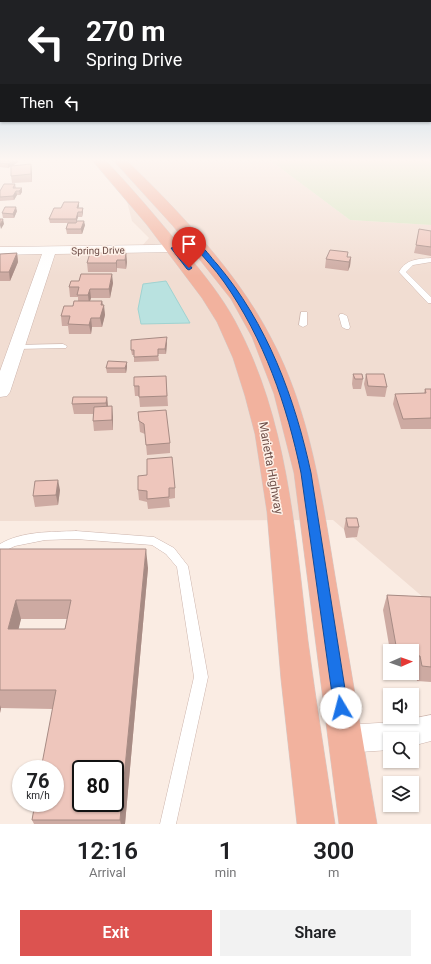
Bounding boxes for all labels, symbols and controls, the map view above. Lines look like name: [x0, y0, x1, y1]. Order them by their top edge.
text: 270 m: [86, 15, 165, 48]
icon: left: [20, 16, 72, 68]
text: Spring Drive: [86, 49, 182, 70]
icon: left: [61, 92, 83, 114]
text: Then: [20, 94, 53, 112]
pin: [172, 227, 206, 268]
icon: arrive: [178, 233, 200, 255]
street label: Spring Drive: [71, 245, 125, 256]
street label: Marietta Highway: [256, 421, 286, 516]
north arrow: [383, 644, 419, 680]
map controls: [383, 644, 419, 812]
position arrow: [320, 687, 362, 729]
button: sound: [383, 688, 419, 724]
button: search: [383, 732, 419, 768]
speed limit sign: 80: [72, 760, 124, 812]
text: 76: [27, 769, 49, 793]
button: layers: [383, 776, 419, 812]
text: km/h: [26, 790, 50, 801]
text: 12:16: [77, 837, 138, 865]
text: 1: [219, 837, 232, 865]
text: 300: [313, 837, 354, 865]
text: Arrival: [89, 865, 126, 880]
text: min: [215, 865, 236, 880]
text: m: [328, 865, 339, 880]
button: Exit: [20, 910, 212, 956]
button: Share: [220, 910, 411, 956]

